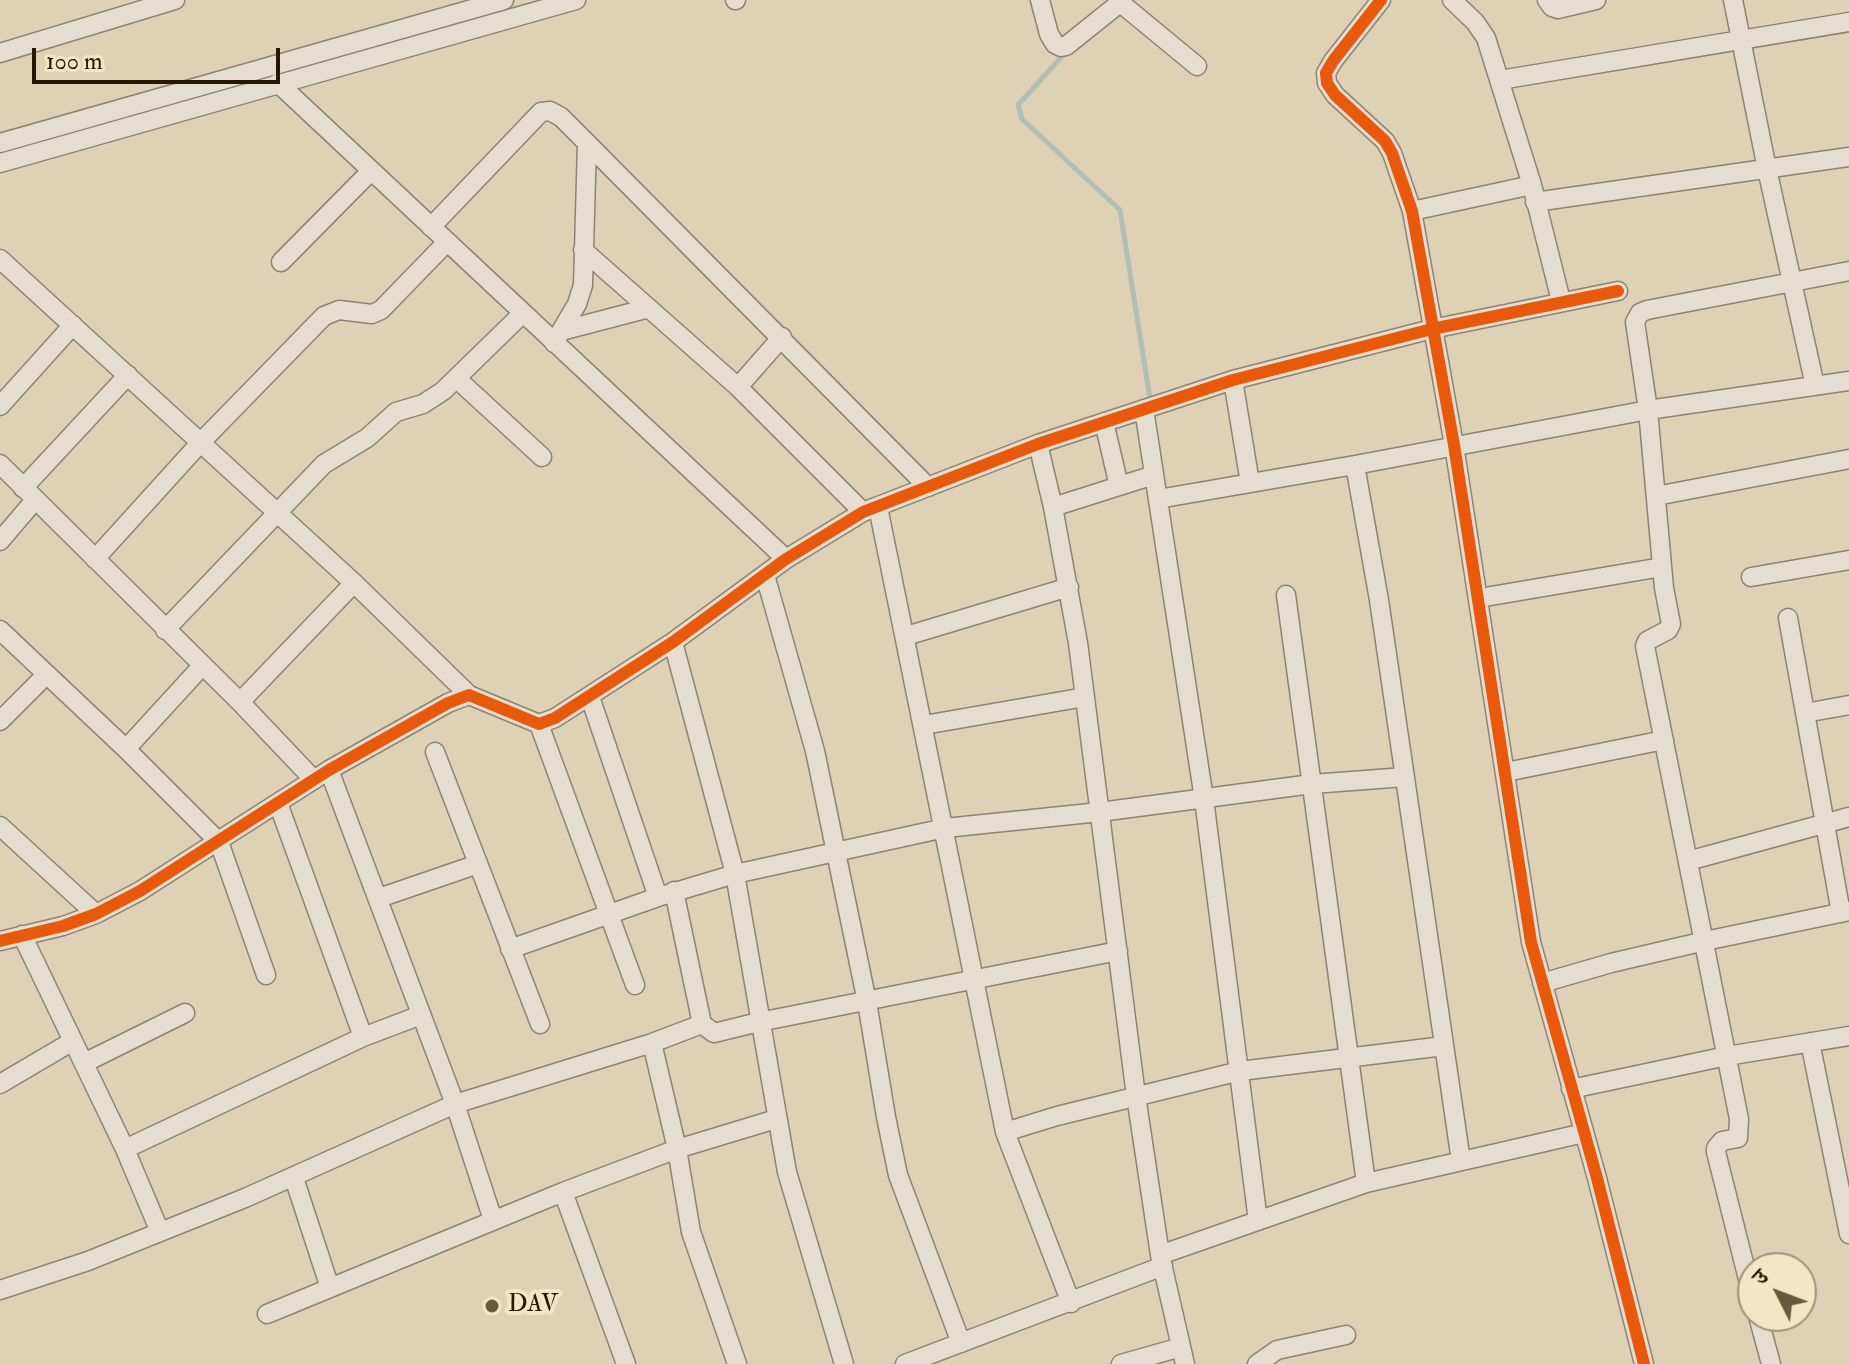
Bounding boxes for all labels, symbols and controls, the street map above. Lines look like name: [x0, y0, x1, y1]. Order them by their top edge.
scale bar: [36, 32, 284, 82]
text: 100 m: [46, 46, 103, 77]
north arrow: [1737, 1252, 1817, 1332]
text: उ: [1746, 1264, 1775, 1291]
place label: DAV: [508, 1292, 558, 1320]
marker: DAV: [483, 1297, 501, 1315]

